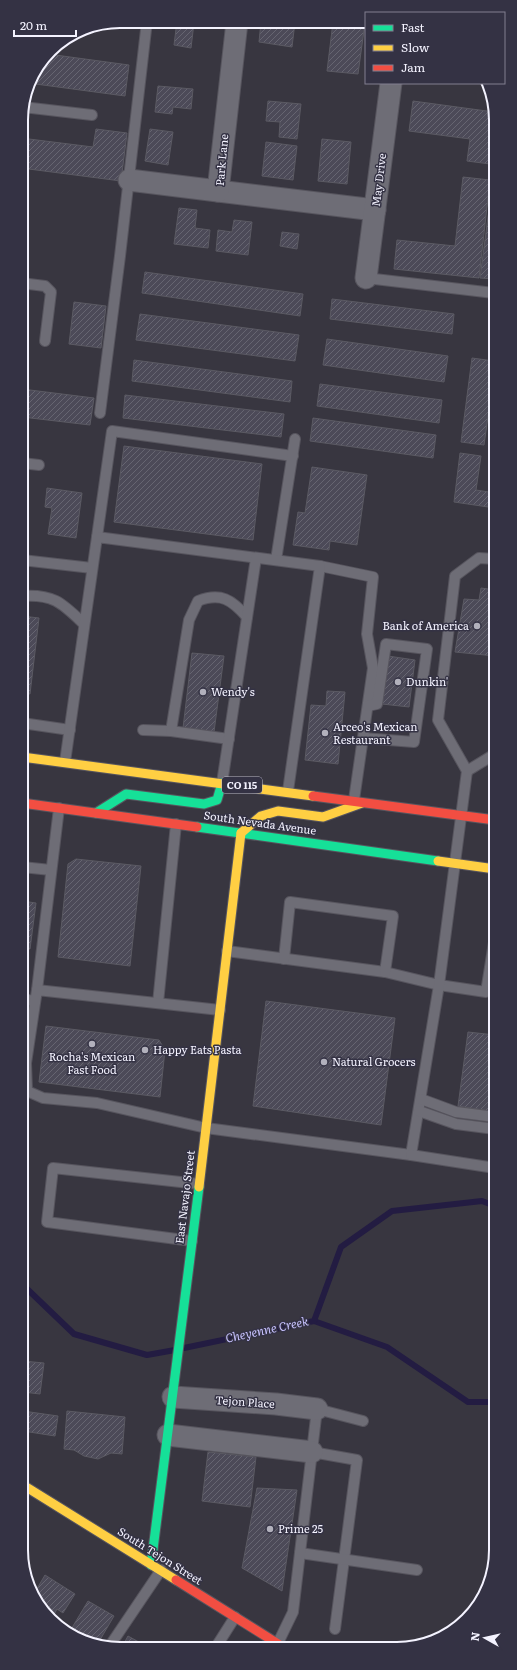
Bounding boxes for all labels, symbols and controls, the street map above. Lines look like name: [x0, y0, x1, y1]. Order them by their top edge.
scale bar: [14, 12, 76, 38]
legend: [365, 12, 505, 84]
text: 20 m: [20, 16, 47, 34]
text: Fast: [401, 18, 425, 36]
text: Slow: [401, 38, 430, 56]
text: Jam: [401, 58, 426, 76]
street label: Park Lane: [211, 133, 231, 187]
street label: May Drive: [367, 152, 389, 207]
place label: Bank of America: [382, 617, 469, 633]
marker: Bank of America: [472, 621, 482, 631]
place label: Dunkin': [406, 673, 448, 689]
marker: Dunkin': [393, 677, 403, 687]
place label: Wendy's: [211, 683, 255, 699]
marker: Wendy's: [198, 687, 208, 697]
place label: Arceo's Mexican Restaurant: [333, 718, 418, 747]
marker: Arceo's Mexican Restaurant: [320, 728, 330, 738]
road number: CO 115: [222, 777, 262, 793]
street label: South Nevada Avenue: [203, 806, 318, 838]
marker: Rocha's Mexican Fast Food: [87, 1039, 97, 1049]
place label: Happy Eats Pasta: [153, 1041, 242, 1057]
marker: Happy Eats Pasta: [140, 1045, 150, 1055]
place label: Rocha's Mexican Fast Food: [49, 1048, 135, 1077]
place label: Natural Grocers: [332, 1053, 416, 1069]
marker: Natural Grocers: [319, 1057, 329, 1067]
street label: East Navajo Street: [170, 1149, 198, 1245]
water label: Cheyenne Creek: [224, 1311, 310, 1347]
street label: Tejon Place: [215, 1391, 276, 1411]
place label: Prime 25: [278, 1520, 324, 1536]
street label: South Tejon Street: [115, 1523, 206, 1588]
marker: Prime 25: [265, 1524, 275, 1534]
north arrow: [465, 1618, 505, 1658]
text: N: [466, 1631, 483, 1642]

